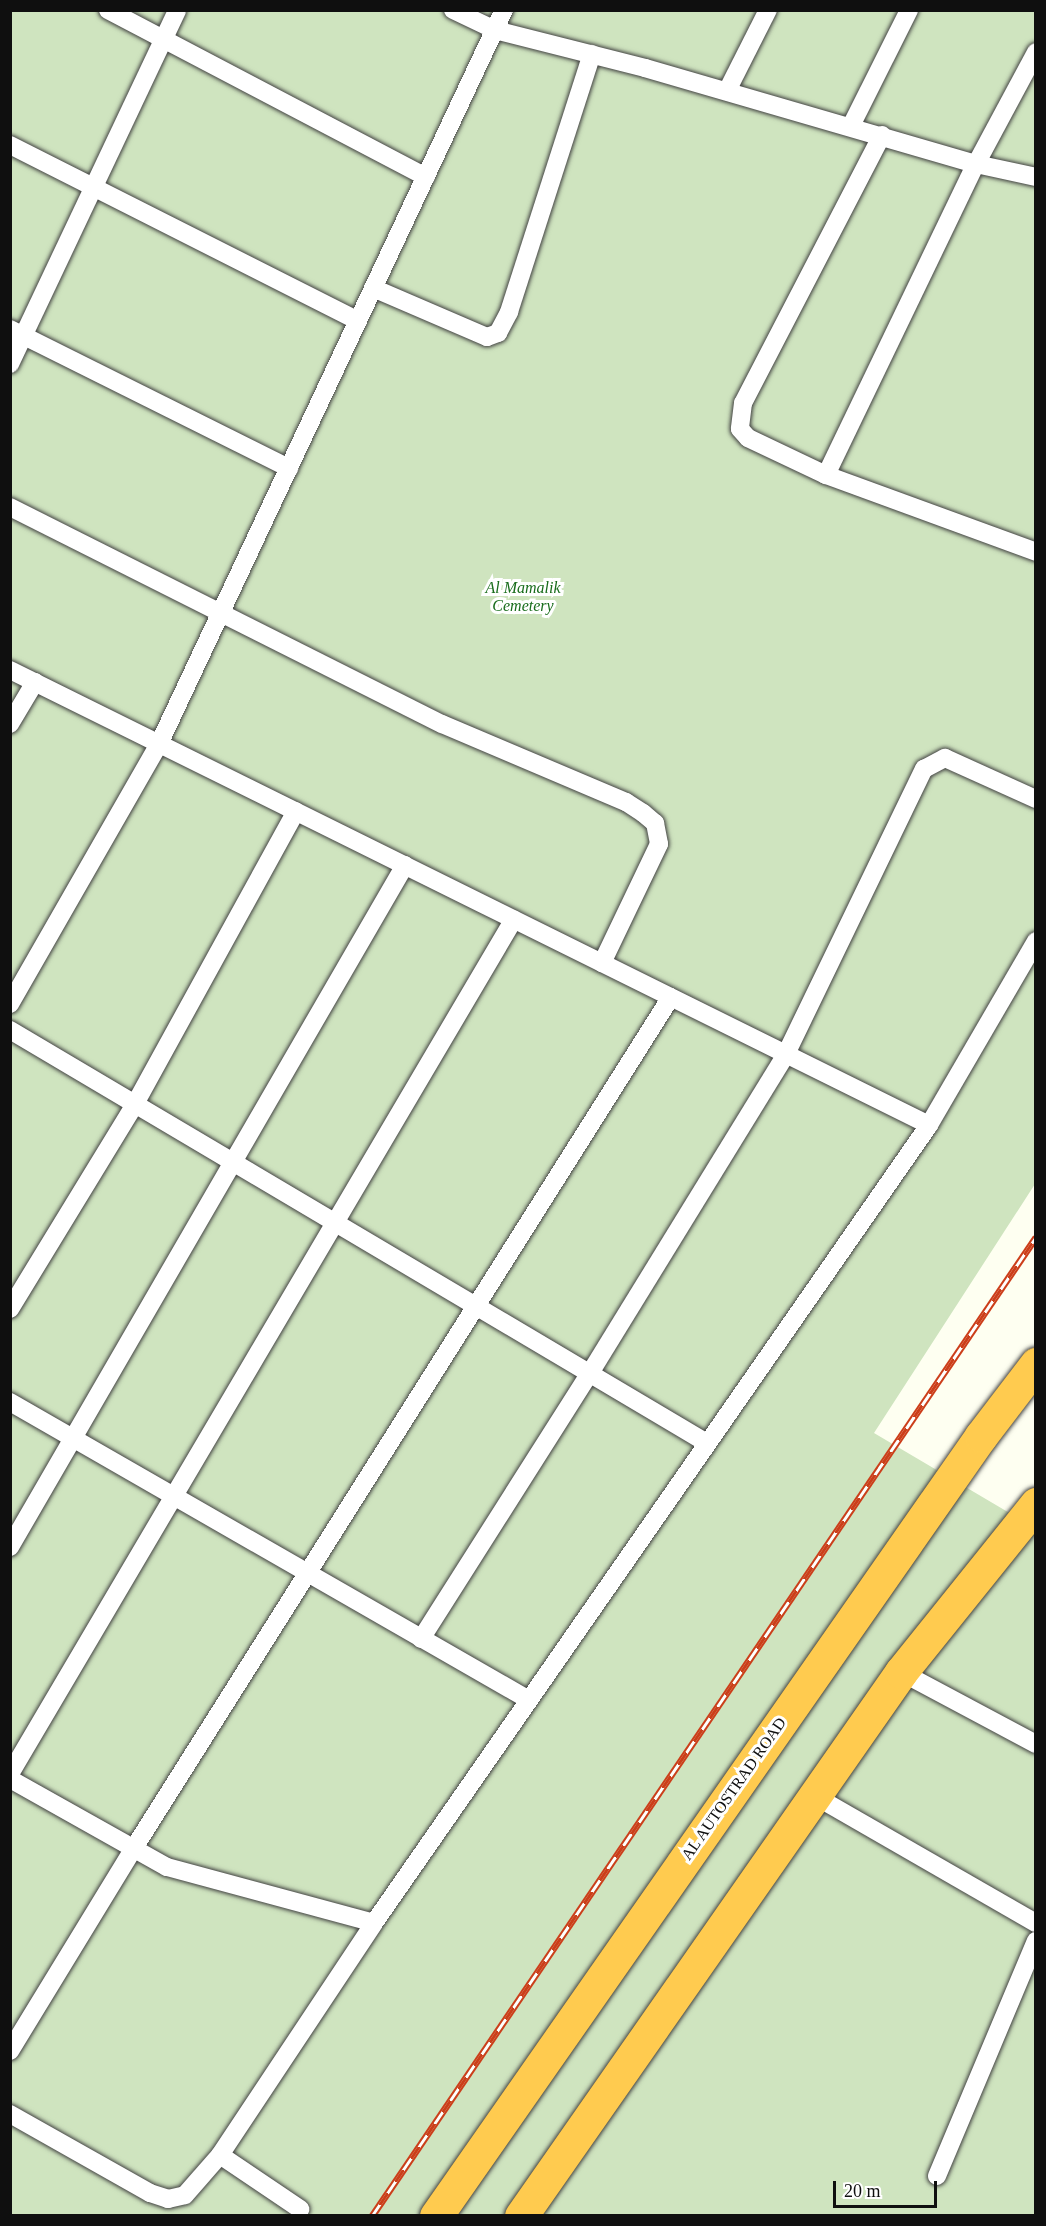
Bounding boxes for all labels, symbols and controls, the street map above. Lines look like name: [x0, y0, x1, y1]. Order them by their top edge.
park label: Al Mamalik Cemetery: [485, 578, 561, 616]
street label: AL AUTOSTRAD ROAD: [677, 1713, 791, 1865]
scale bar: [836, 2169, 940, 2207]
text: 20 m: [844, 2181, 881, 2201]

